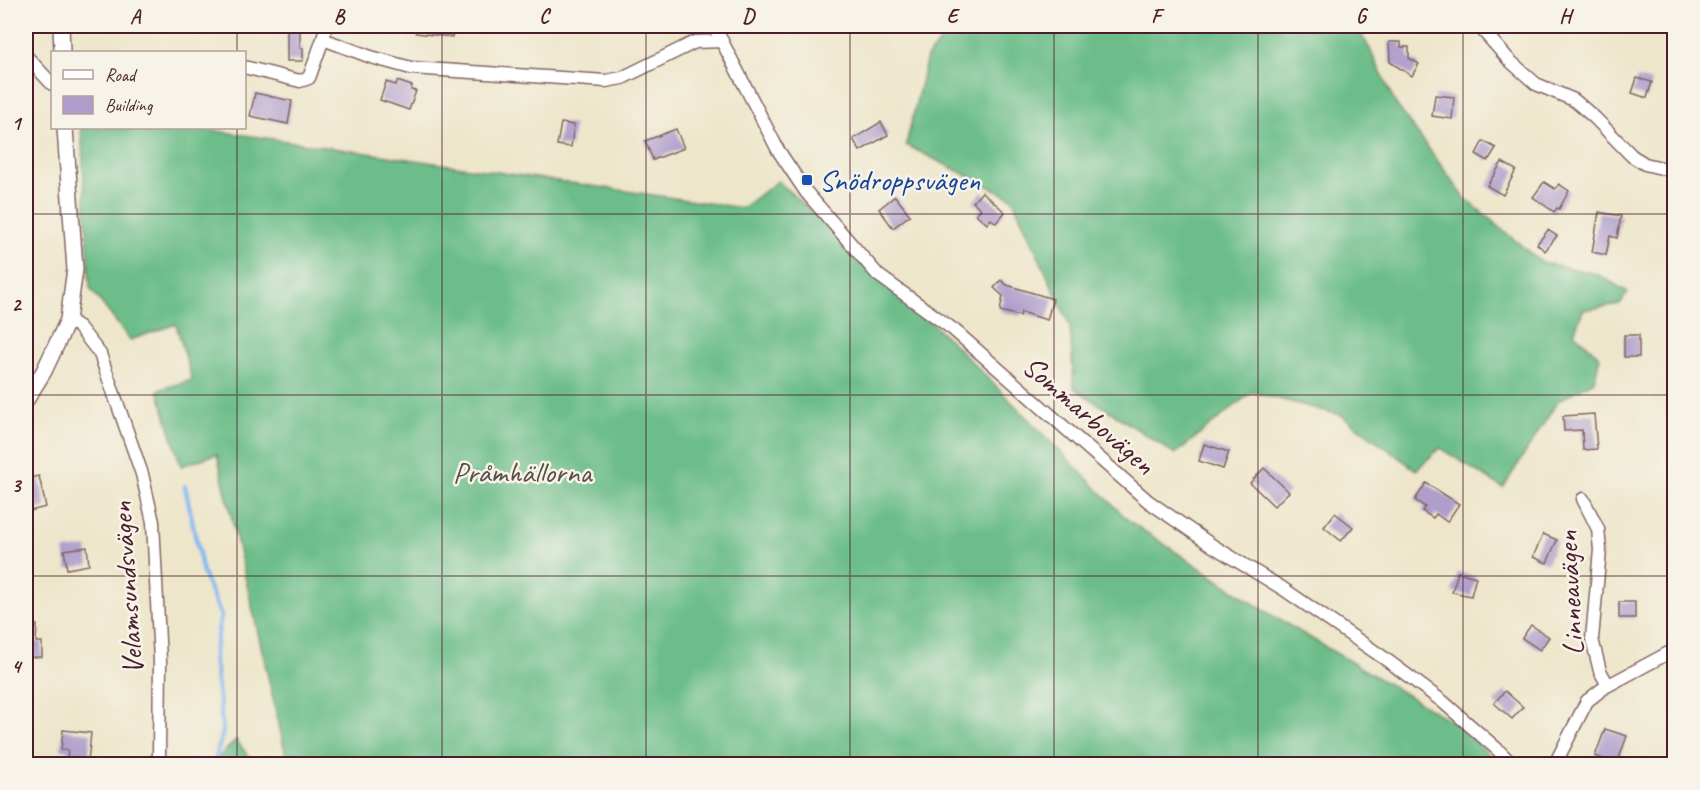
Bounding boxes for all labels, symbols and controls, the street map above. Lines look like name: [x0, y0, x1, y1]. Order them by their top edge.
text: A: [130, 4, 142, 29]
text: B: [334, 4, 346, 29]
text: C: [539, 4, 551, 29]
text: D: [742, 4, 756, 29]
text: E: [947, 4, 961, 29]
text: F: [1151, 4, 1165, 29]
text: G: [1356, 4, 1369, 29]
text: H: [1559, 4, 1574, 29]
legend: [51, 51, 246, 129]
text: Road: [105, 64, 138, 86]
text: Building: [105, 94, 154, 116]
text: 1: [12, 111, 23, 136]
place label: Snödroppsvägen: [819, 161, 981, 199]
marker: Snödroppsvägen: [800, 173, 814, 187]
text: 2: [12, 292, 23, 317]
street label: Sommarbovägen: [1015, 347, 1164, 483]
park label: Pråmhällorna: [453, 453, 593, 491]
text: 3: [12, 473, 23, 498]
street label: Velamsundsvägen: [102, 500, 152, 676]
street label: Linneavägen: [1548, 529, 1592, 656]
text: 4: [12, 654, 24, 679]

